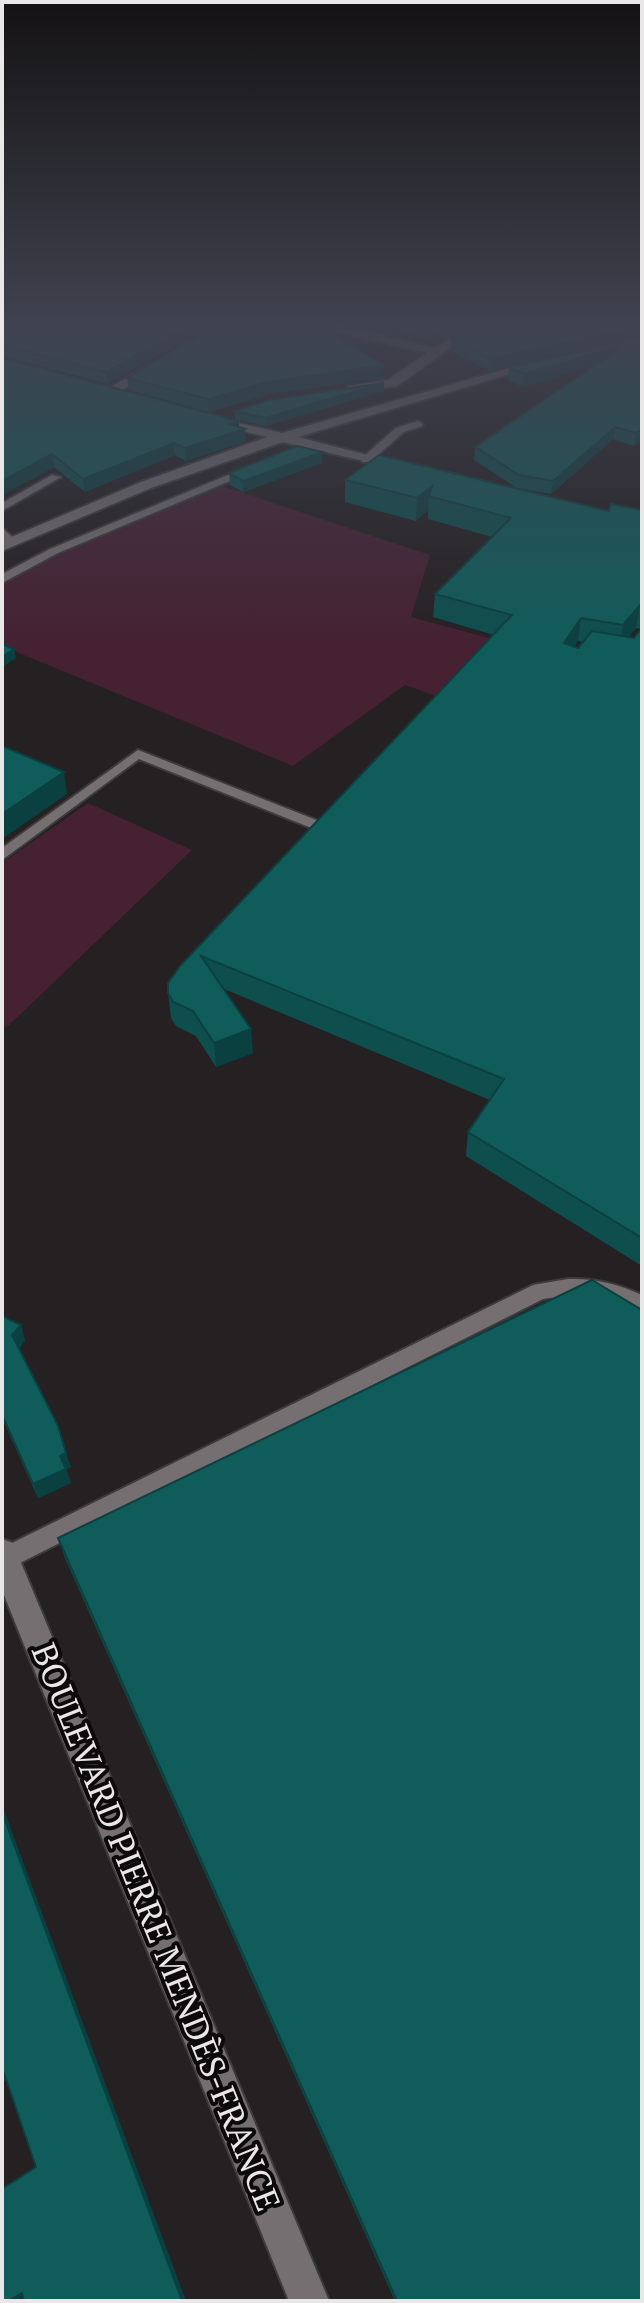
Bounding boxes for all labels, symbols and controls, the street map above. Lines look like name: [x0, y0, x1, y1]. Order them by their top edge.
street label: BOULEVARD PIERRE MENDÈS-FRANCE: [22, 1636, 291, 2217]

